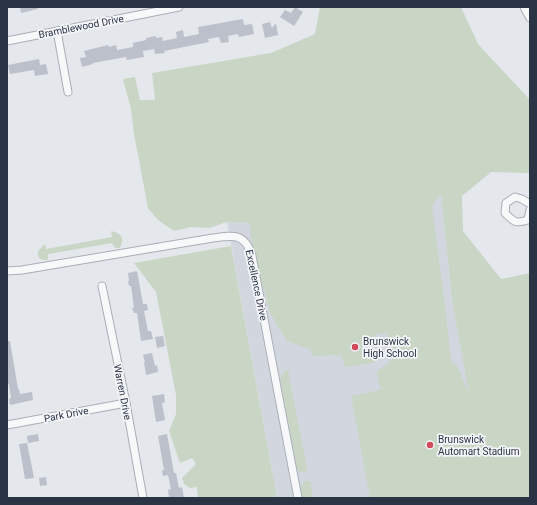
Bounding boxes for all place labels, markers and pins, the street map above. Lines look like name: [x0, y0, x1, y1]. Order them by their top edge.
place label: Brunswick High School: [363, 336, 417, 359]
marker: Brunswick High School: [350, 342, 360, 352]
place label: Brunswick Automart Stadium: [438, 434, 520, 457]
marker: Brunswick Automart Stadium: [425, 440, 435, 450]

